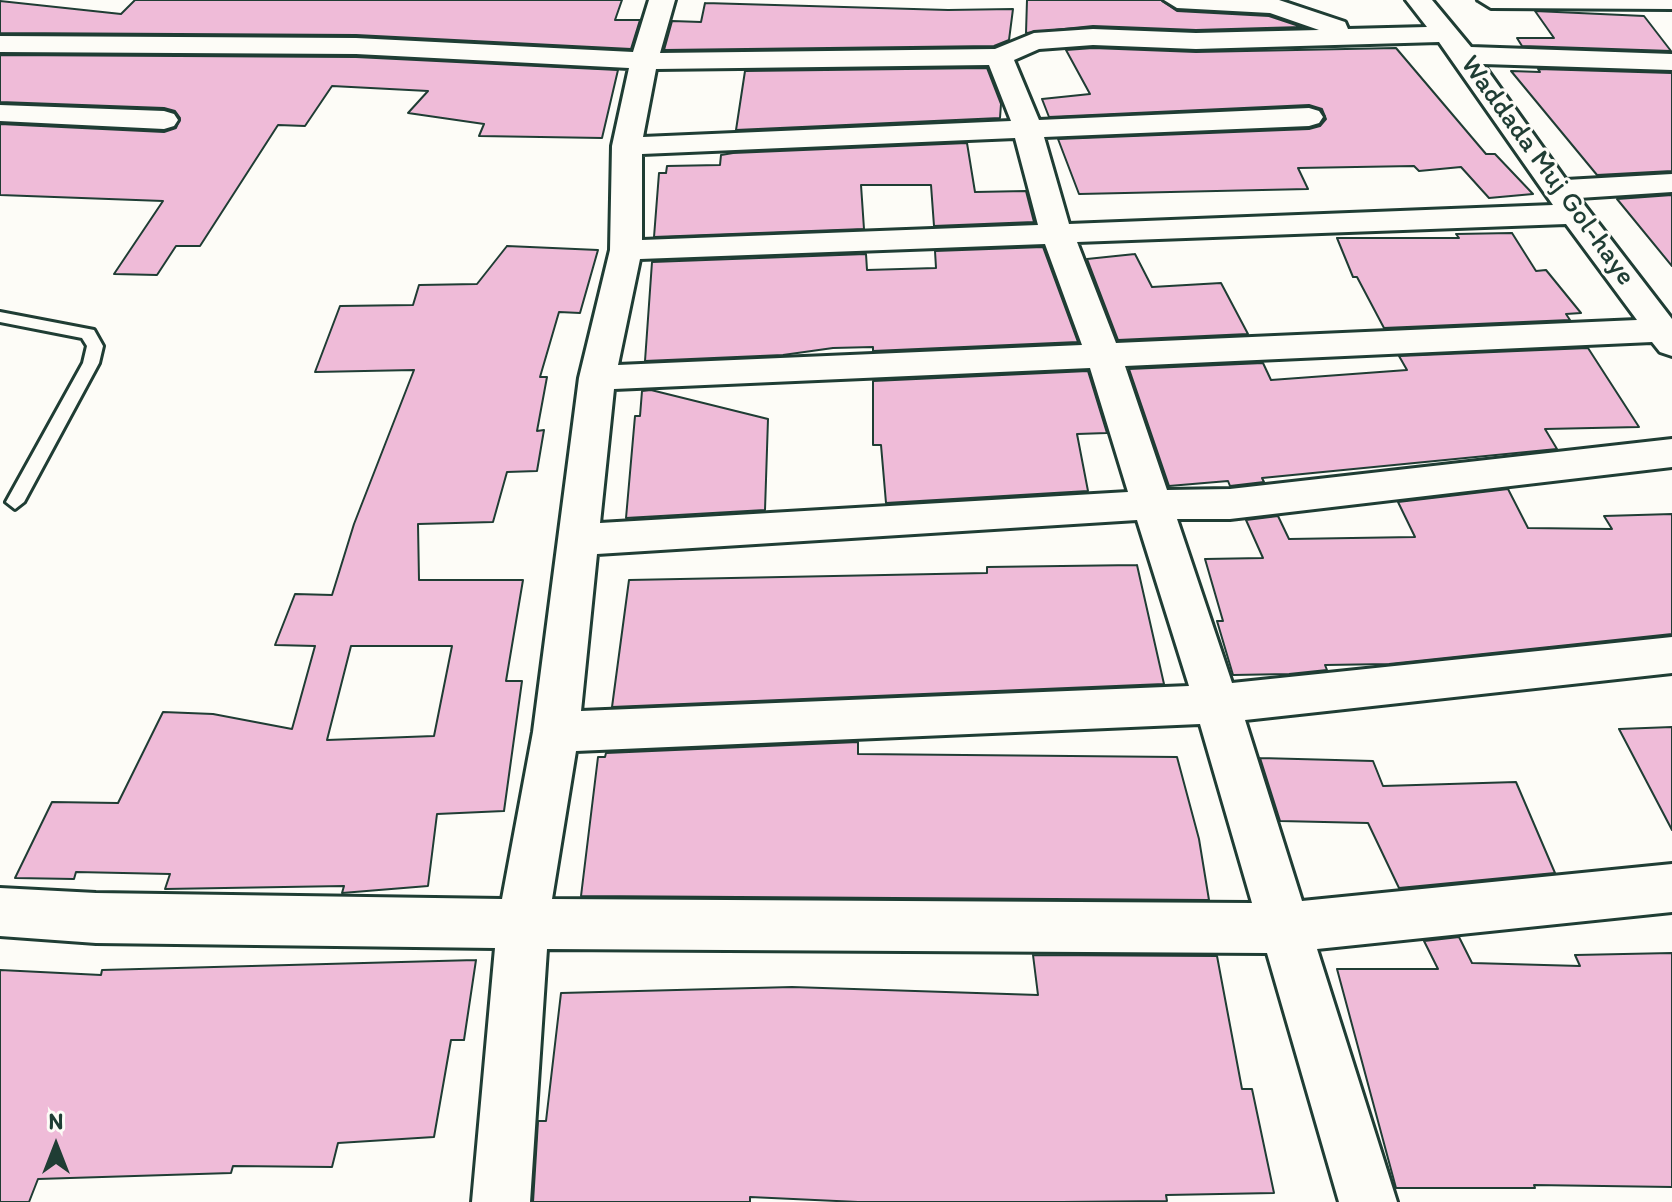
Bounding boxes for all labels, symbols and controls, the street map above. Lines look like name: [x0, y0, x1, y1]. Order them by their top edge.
street label: Waddada Muj Gol-haye: [1452, 49, 1642, 293]
north arrow: [16, 1106, 96, 1186]
text: N: [49, 1108, 63, 1135]

